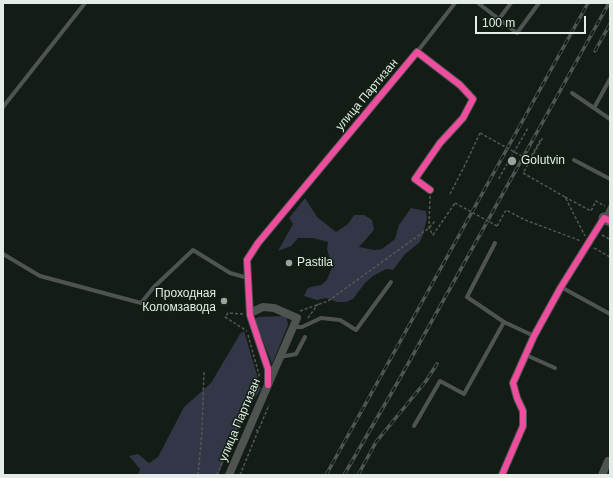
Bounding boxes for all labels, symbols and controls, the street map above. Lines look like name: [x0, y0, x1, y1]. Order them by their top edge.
scale bar: [477, 8, 588, 34]
text: 100 m: [482, 16, 515, 30]
street label: улица Партизан: [333, 56, 401, 134]
place label: Golutvin: [521, 154, 565, 168]
marker: Golutvin: [506, 155, 518, 167]
place label: Pastila: [297, 256, 333, 270]
marker: Pastila: [284, 258, 294, 268]
place label: Проходная Коломзавода: [142, 287, 216, 315]
marker: Проходная Коломзавода: [219, 296, 229, 306]
street label: улица Партизан: [216, 376, 264, 464]

